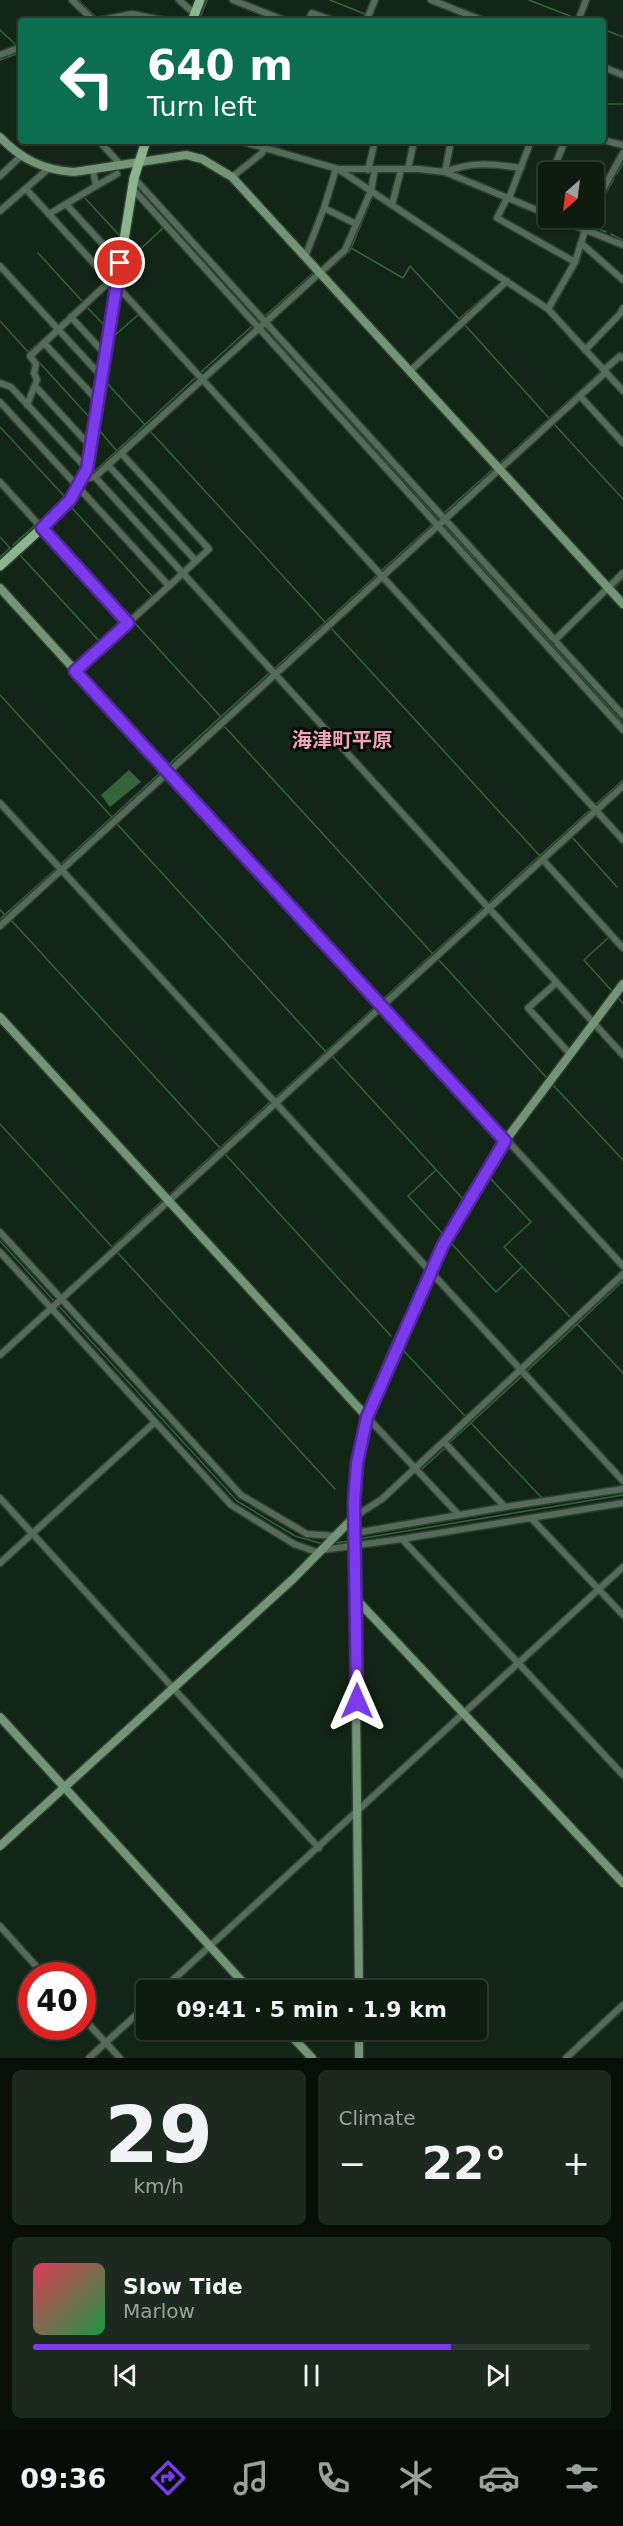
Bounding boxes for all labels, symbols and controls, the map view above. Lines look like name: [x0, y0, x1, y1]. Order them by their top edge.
text: 640 m: [147, 41, 293, 90]
icon: left: [48, 42, 126, 120]
text: Turn left: [147, 91, 257, 122]
north arrow: [538, 162, 604, 228]
map controls: [538, 162, 604, 228]
pin: [94, 237, 145, 288]
icon: arrive: [103, 246, 136, 279]
district label: 海津町平原: [292, 728, 392, 752]
position arrow: [325, 1669, 389, 1733]
speed limit sign: 40: [18, 1962, 96, 2040]
text: 09:41 · 5 min · 1.9 km: [176, 1997, 447, 2022]
text: 29: [104, 2090, 213, 2180]
text: Climate: [339, 2106, 415, 2130]
text: 22°: [422, 2137, 507, 2190]
text: −: [339, 2144, 366, 2183]
text: +: [562, 2144, 590, 2183]
text: km/h: [134, 2174, 184, 2198]
text: Slow Tide: [123, 2274, 243, 2299]
text: Marlow: [123, 2299, 195, 2323]
icon: previous: [109, 2359, 142, 2392]
icon: pause: [295, 2359, 328, 2392]
icon: next: [481, 2359, 514, 2392]
icon: directions: [147, 2457, 189, 2499]
icon: music: [230, 2457, 272, 2499]
icon: phone: [312, 2457, 354, 2499]
icon: climate: [395, 2457, 437, 2499]
icon: car: [478, 2457, 520, 2499]
icon: filters: [561, 2457, 603, 2499]
text: 09:36: [20, 2463, 106, 2494]

